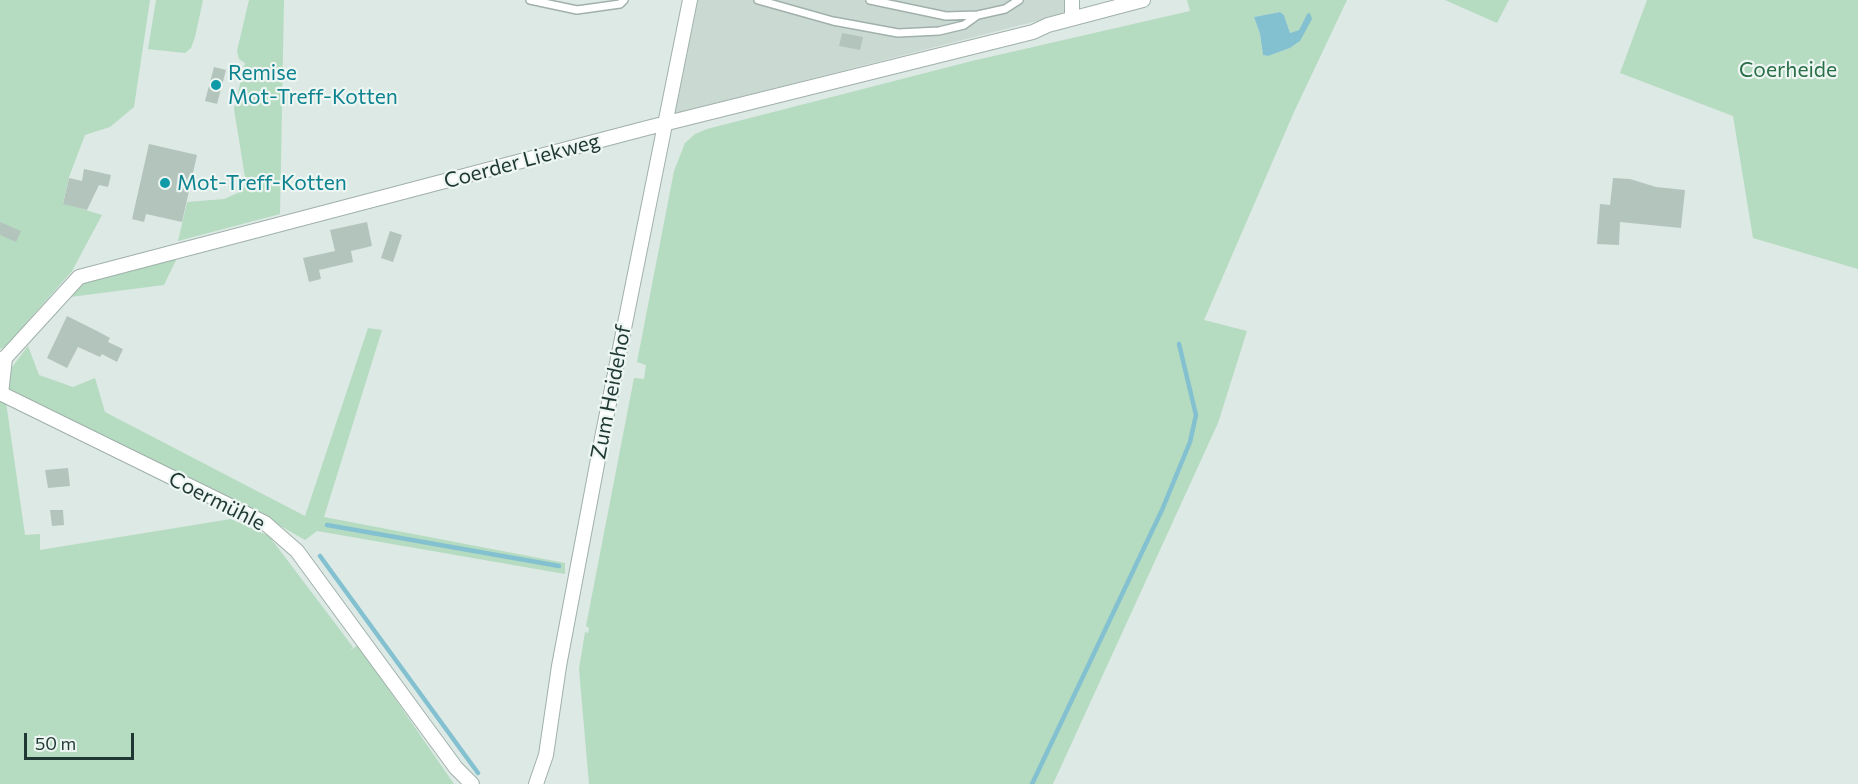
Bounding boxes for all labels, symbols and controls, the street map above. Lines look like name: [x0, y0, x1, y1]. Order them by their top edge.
park label: Coerheide: [1739, 57, 1837, 83]
place label: Remise Mot-Treff-Kotten: [228, 60, 398, 110]
marker: Remise Mot-Treff-Kotten: [209, 78, 223, 92]
street label: Coerder Liekweg: [441, 128, 603, 194]
place label: Mot-Treff-Kotten: [177, 170, 347, 196]
marker: Mot-Treff-Kotten: [158, 176, 172, 190]
street label: Zum Heidehof: [586, 323, 636, 461]
street label: Coermühle: [165, 466, 269, 536]
scale bar: [27, 721, 136, 759]
text: 50 m: [35, 732, 76, 754]

